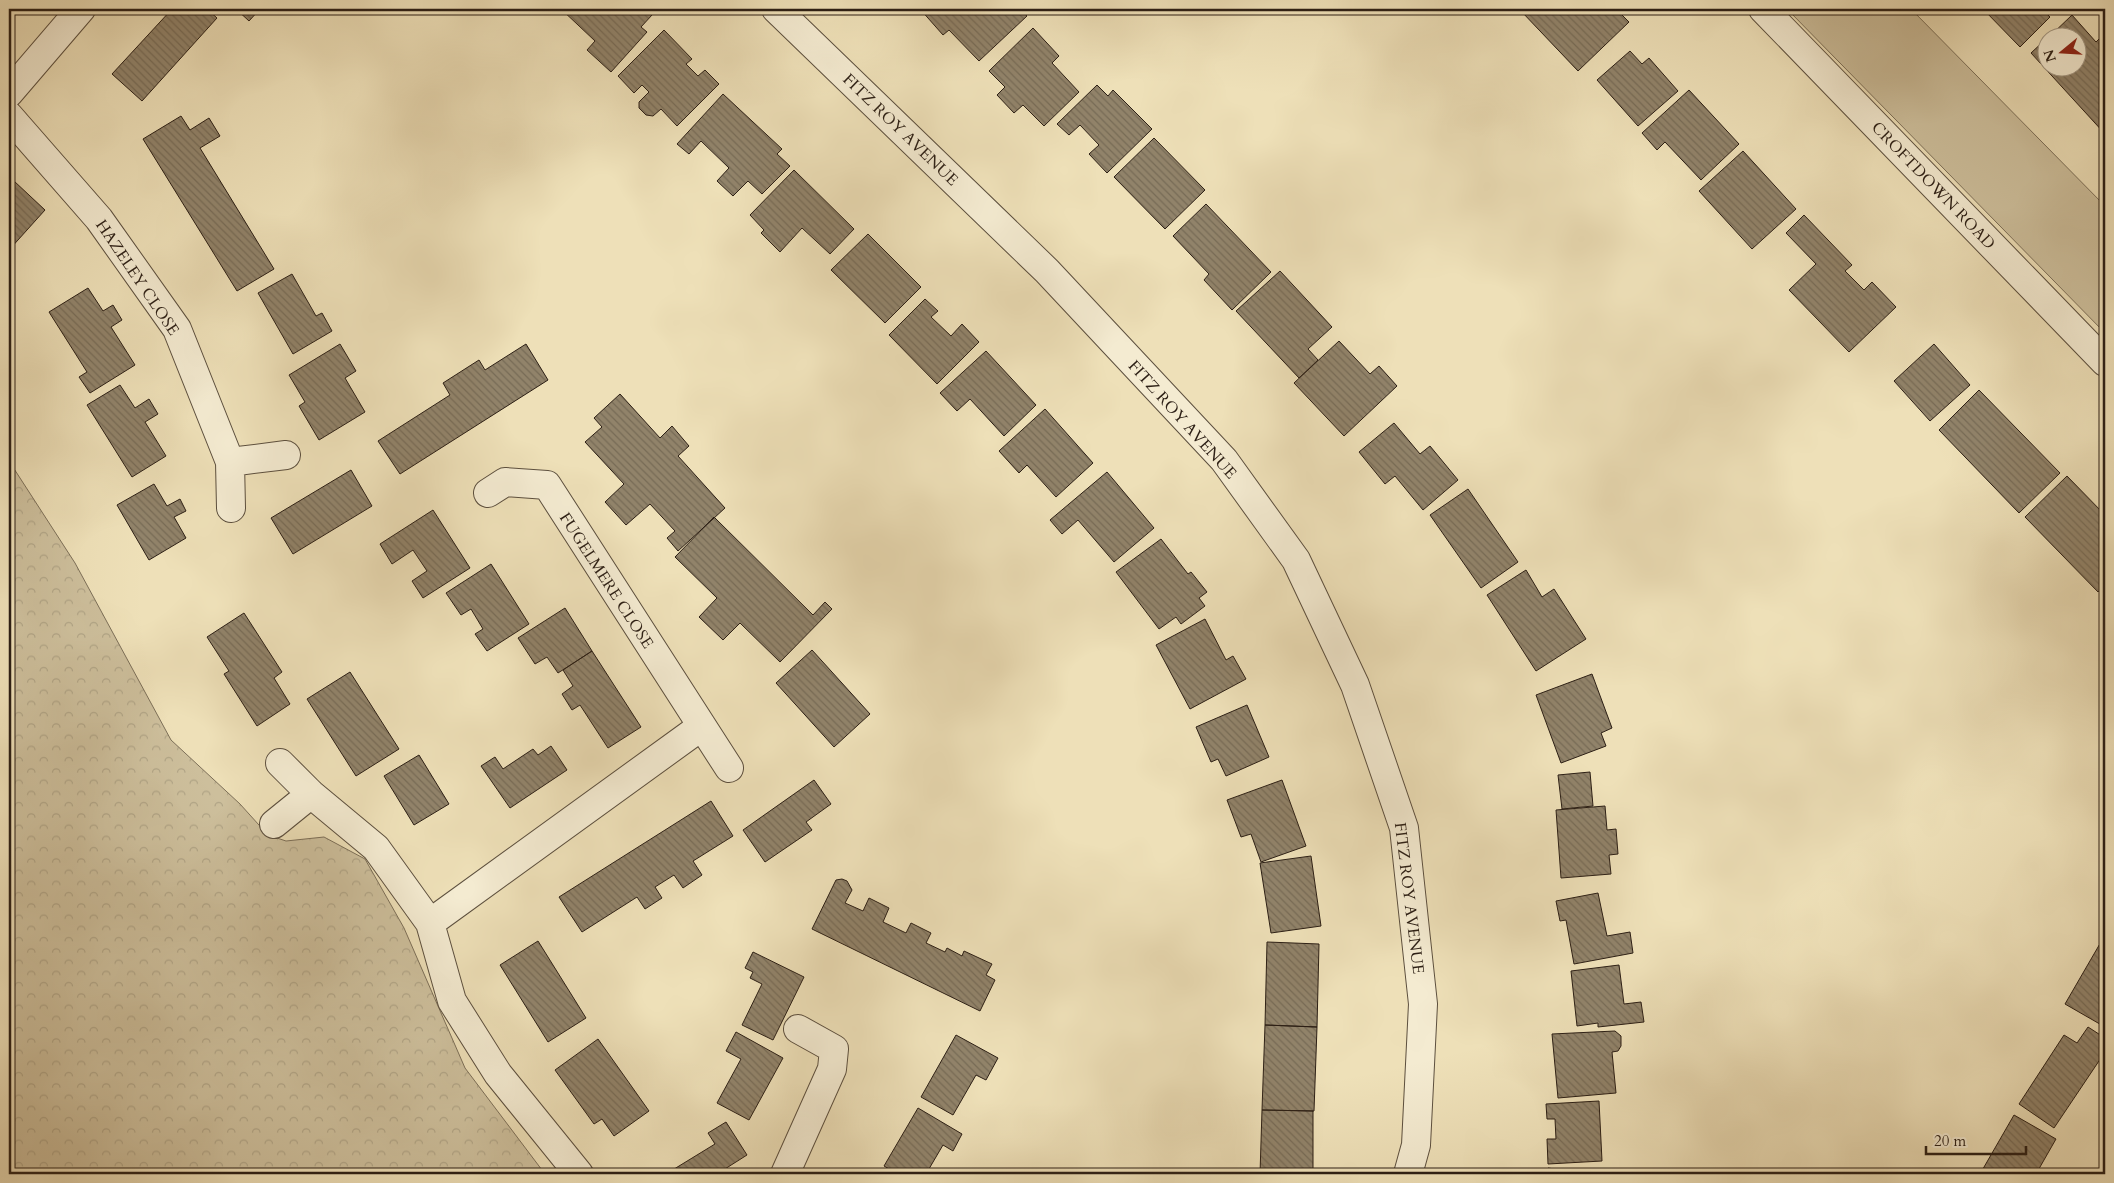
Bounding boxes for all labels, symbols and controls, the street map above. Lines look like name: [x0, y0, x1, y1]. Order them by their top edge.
north arrow: [2036, 28, 2086, 78]
text: N: [2039, 47, 2061, 65]
street label: FITZ ROY AVENUE: [838, 69, 963, 191]
street label: CROFTDOWN ROAD: [1866, 117, 2000, 254]
street label: HAZELEY CLOSE: [90, 215, 184, 340]
street label: FITZ ROY AVENUE: [1123, 356, 1242, 484]
street label: FUGELMERE CLOSE: [554, 508, 659, 653]
street label: FITZ ROY AVENUE: [1389, 821, 1429, 975]
scale bar: [1926, 1123, 2026, 1155]
text: 20 m: [1934, 1131, 1966, 1151]

